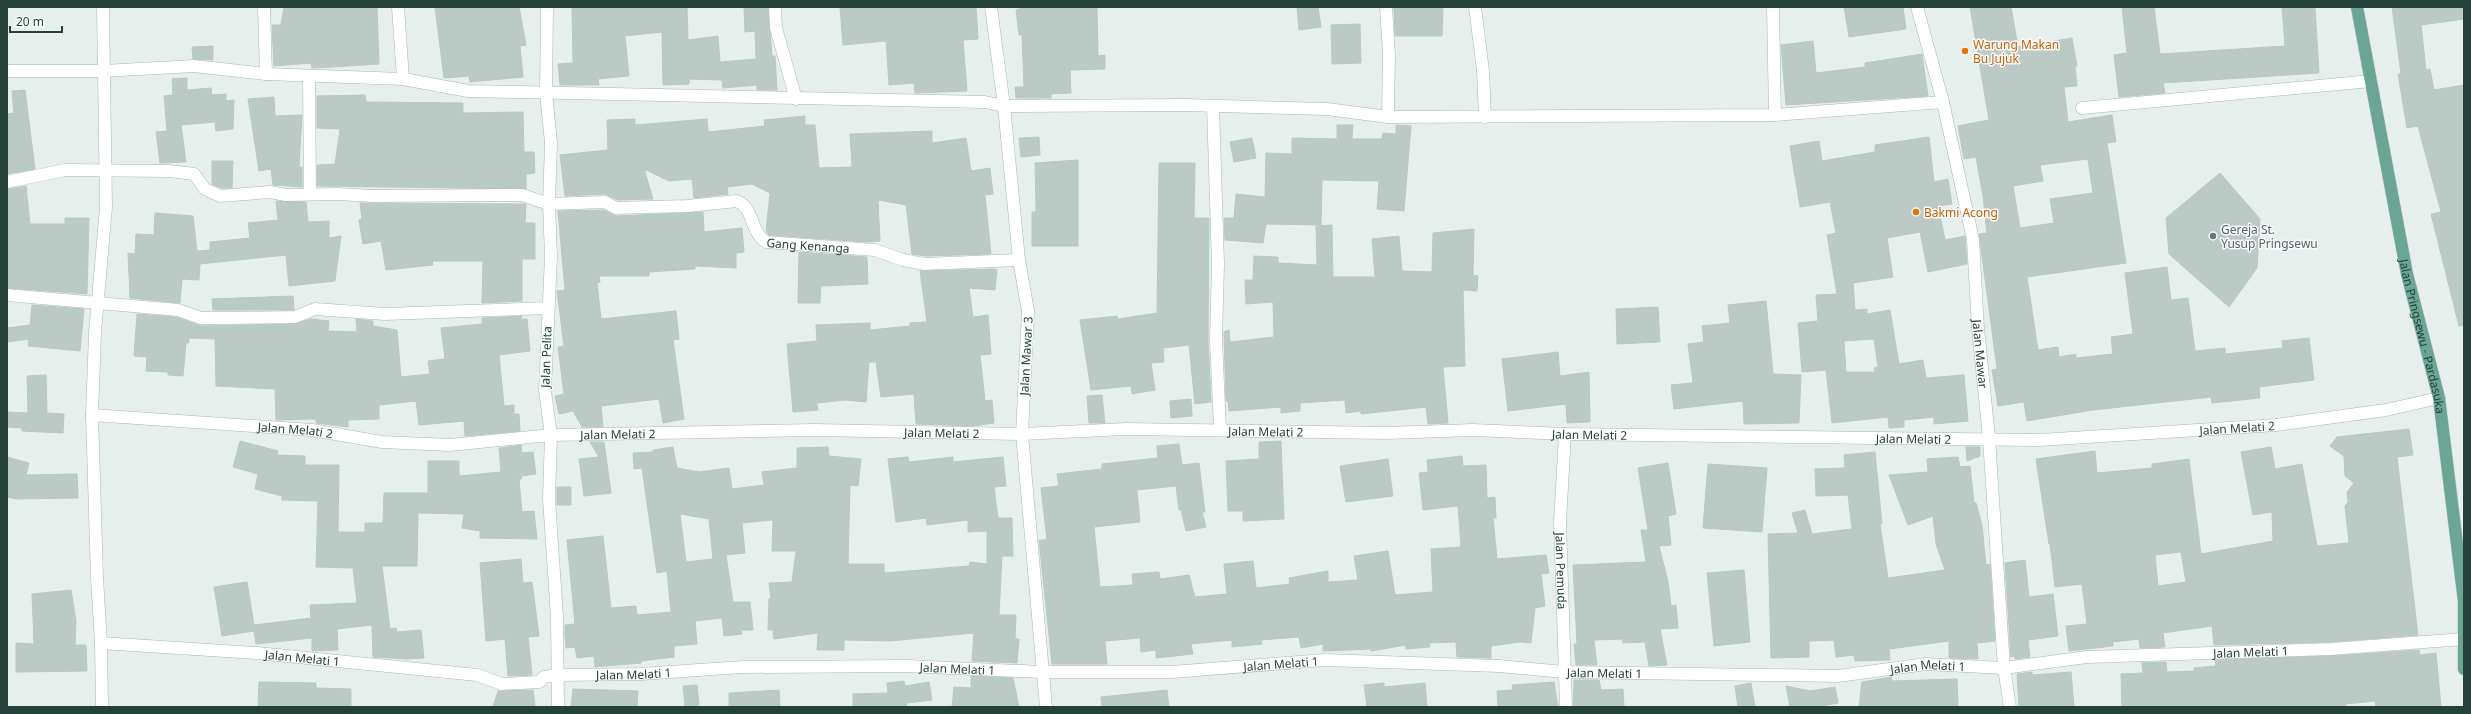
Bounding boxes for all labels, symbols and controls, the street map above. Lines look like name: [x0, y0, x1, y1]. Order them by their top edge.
scale bar: [10, 8, 62, 34]
text: 20 m: [16, 13, 44, 30]
place label: Warung Makan Bu Jujuk: [1973, 36, 2059, 67]
marker: Warung Makan Bu Jujuk: [1960, 46, 1970, 56]
place label: Bakmi Acong: [1924, 204, 1998, 221]
marker: Bakmi Acong: [1911, 207, 1921, 217]
place label: Gereja St. Yusup Pringsewu: [2221, 221, 2318, 252]
marker: Gereja St. Yusup Pringsewu: [2208, 231, 2218, 241]
street label: Gang Kenanga: [766, 234, 850, 257]
street label: Jalan Pringsewu - Pardasuka: [2396, 257, 2449, 415]
street label: Jalan Mawar 3: [1015, 316, 1037, 397]
street label: Jalan Mawar: [1969, 318, 1993, 389]
street label: Jalan Pelita: [536, 326, 556, 389]
street label: Jalan Melati 2: [2198, 417, 2275, 438]
street label: Jalan Melati 2: [256, 418, 334, 442]
street label: Jalan Melati 2: [1227, 422, 1304, 440]
street label: Jalan Melati 2: [903, 423, 980, 442]
street label: Jalan Melati 2: [579, 425, 656, 443]
street label: Jalan Melati 2: [1550, 425, 1627, 443]
street label: Jalan Melati 2: [1875, 429, 1951, 447]
street label: Jalan Pemuda: [1552, 531, 1571, 610]
street label: Jalan Melati 1: [2212, 642, 2289, 661]
street label: Jalan Melati 1: [263, 645, 341, 670]
street label: Jalan Melati 1: [1242, 652, 1319, 675]
street label: Jalan Melati 1: [1888, 655, 1966, 677]
street label: Jalan Melati 1: [918, 658, 995, 678]
street label: Jalan Melati 1: [595, 663, 672, 683]
street label: Jalan Melati 1: [1566, 664, 1642, 682]

